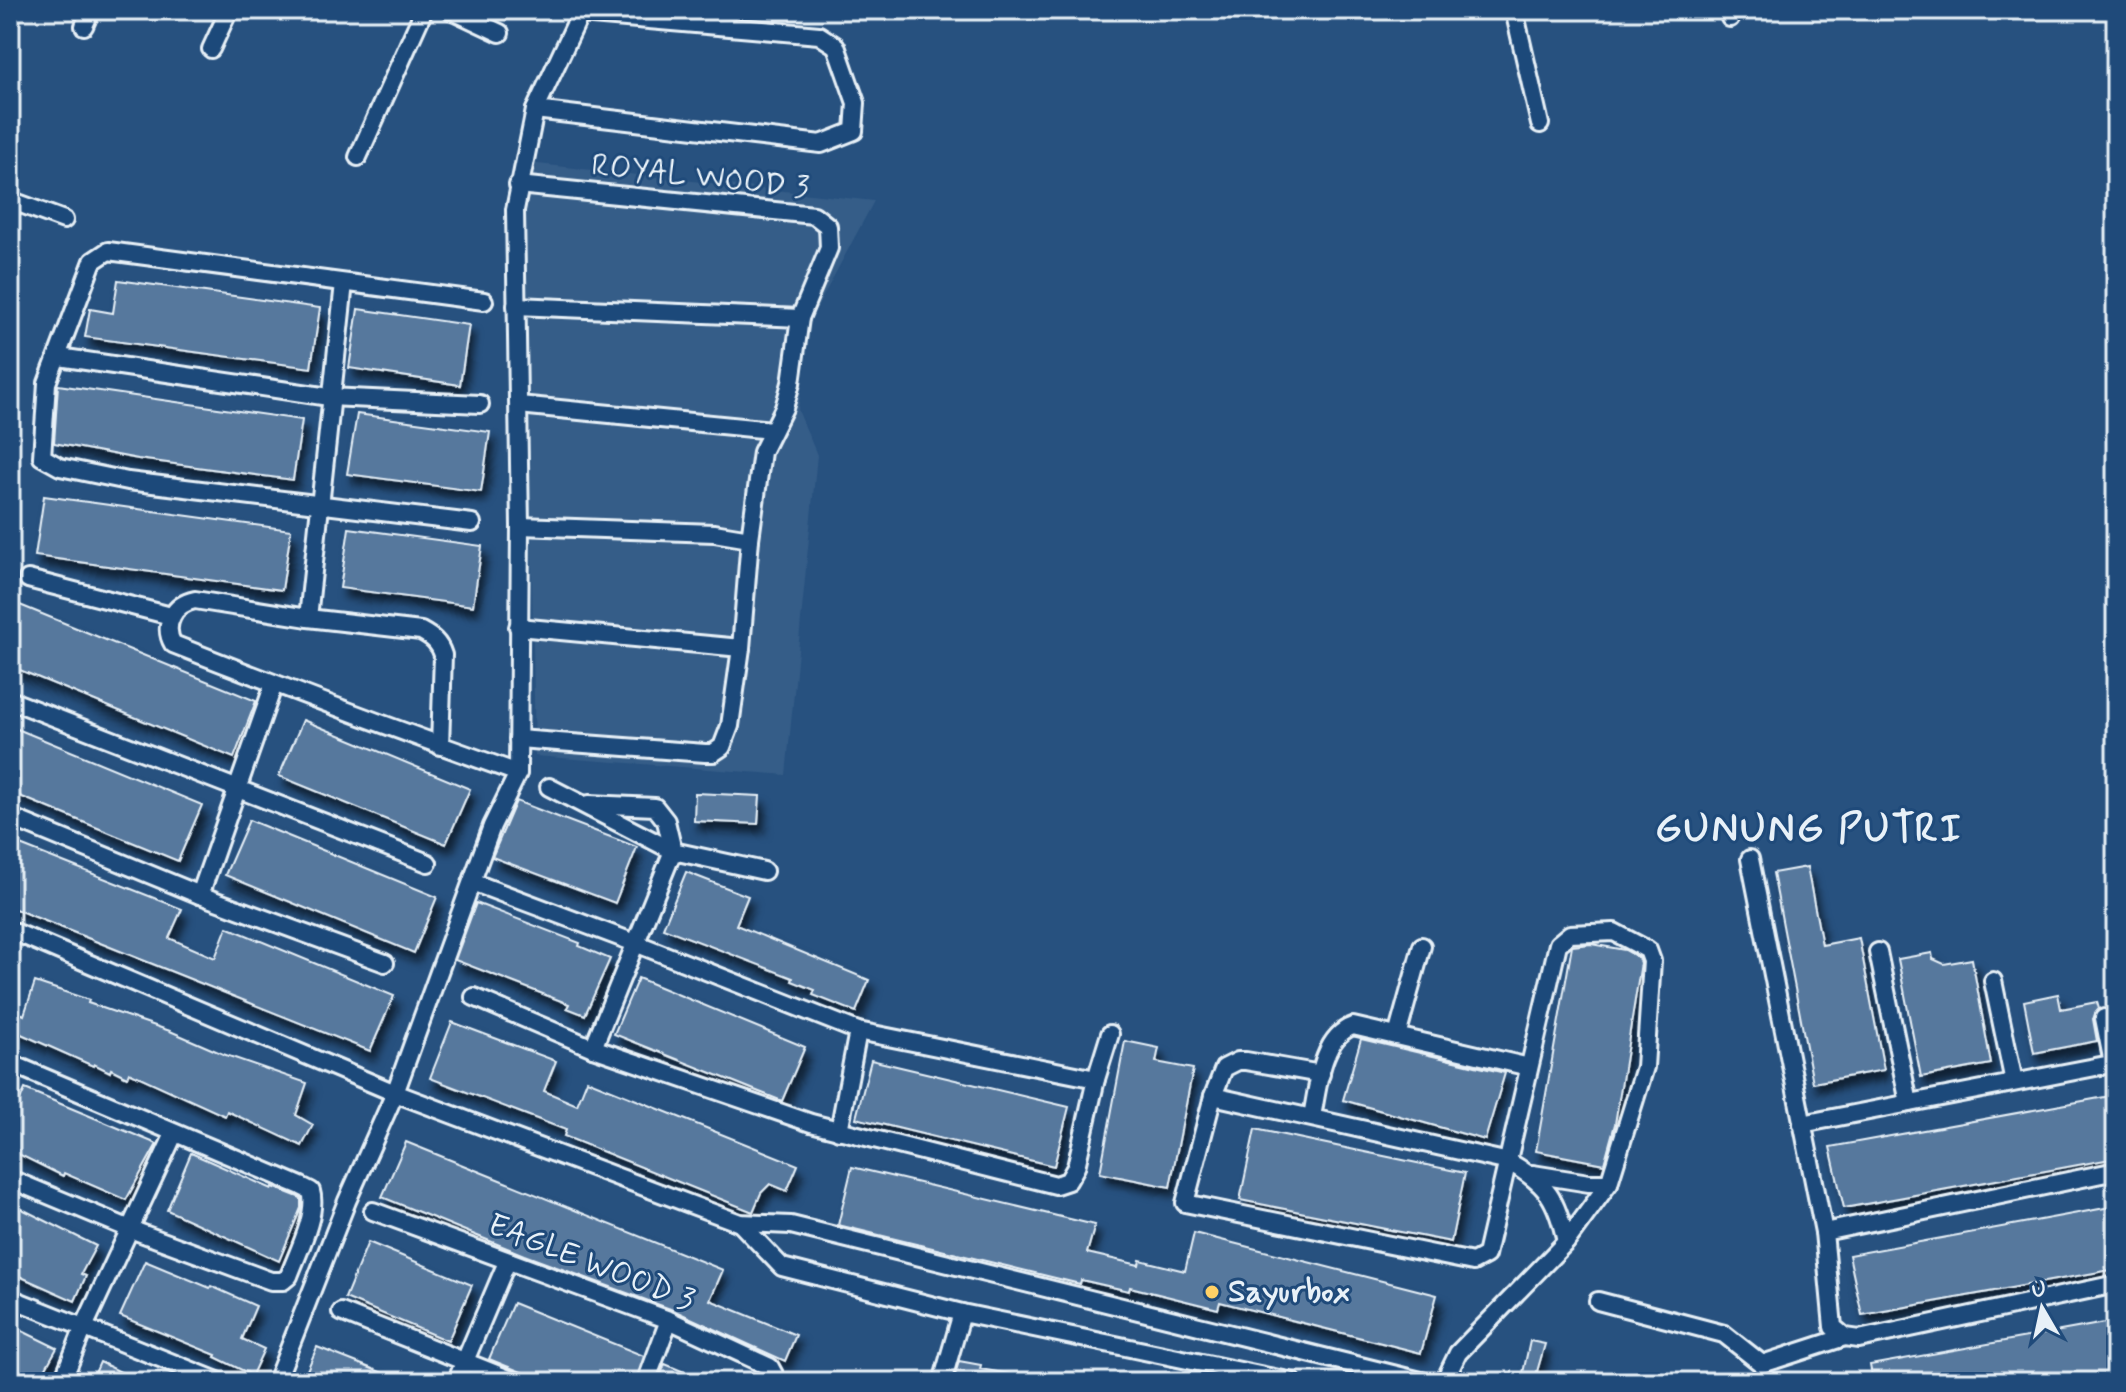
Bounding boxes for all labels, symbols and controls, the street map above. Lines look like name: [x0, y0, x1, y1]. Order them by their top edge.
street label: ROYAL WOOD 3: [589, 145, 811, 209]
district label: GUNUNG PUTRI: [1655, 804, 1963, 856]
street label: EAGLE WOOD 3: [482, 1204, 700, 1322]
north arrow: [2002, 1268, 2082, 1348]
place label: Sayurbox: [1228, 1271, 1350, 1313]
text: U: [2030, 1275, 2048, 1305]
marker: Sayurbox: [1203, 1283, 1221, 1301]

